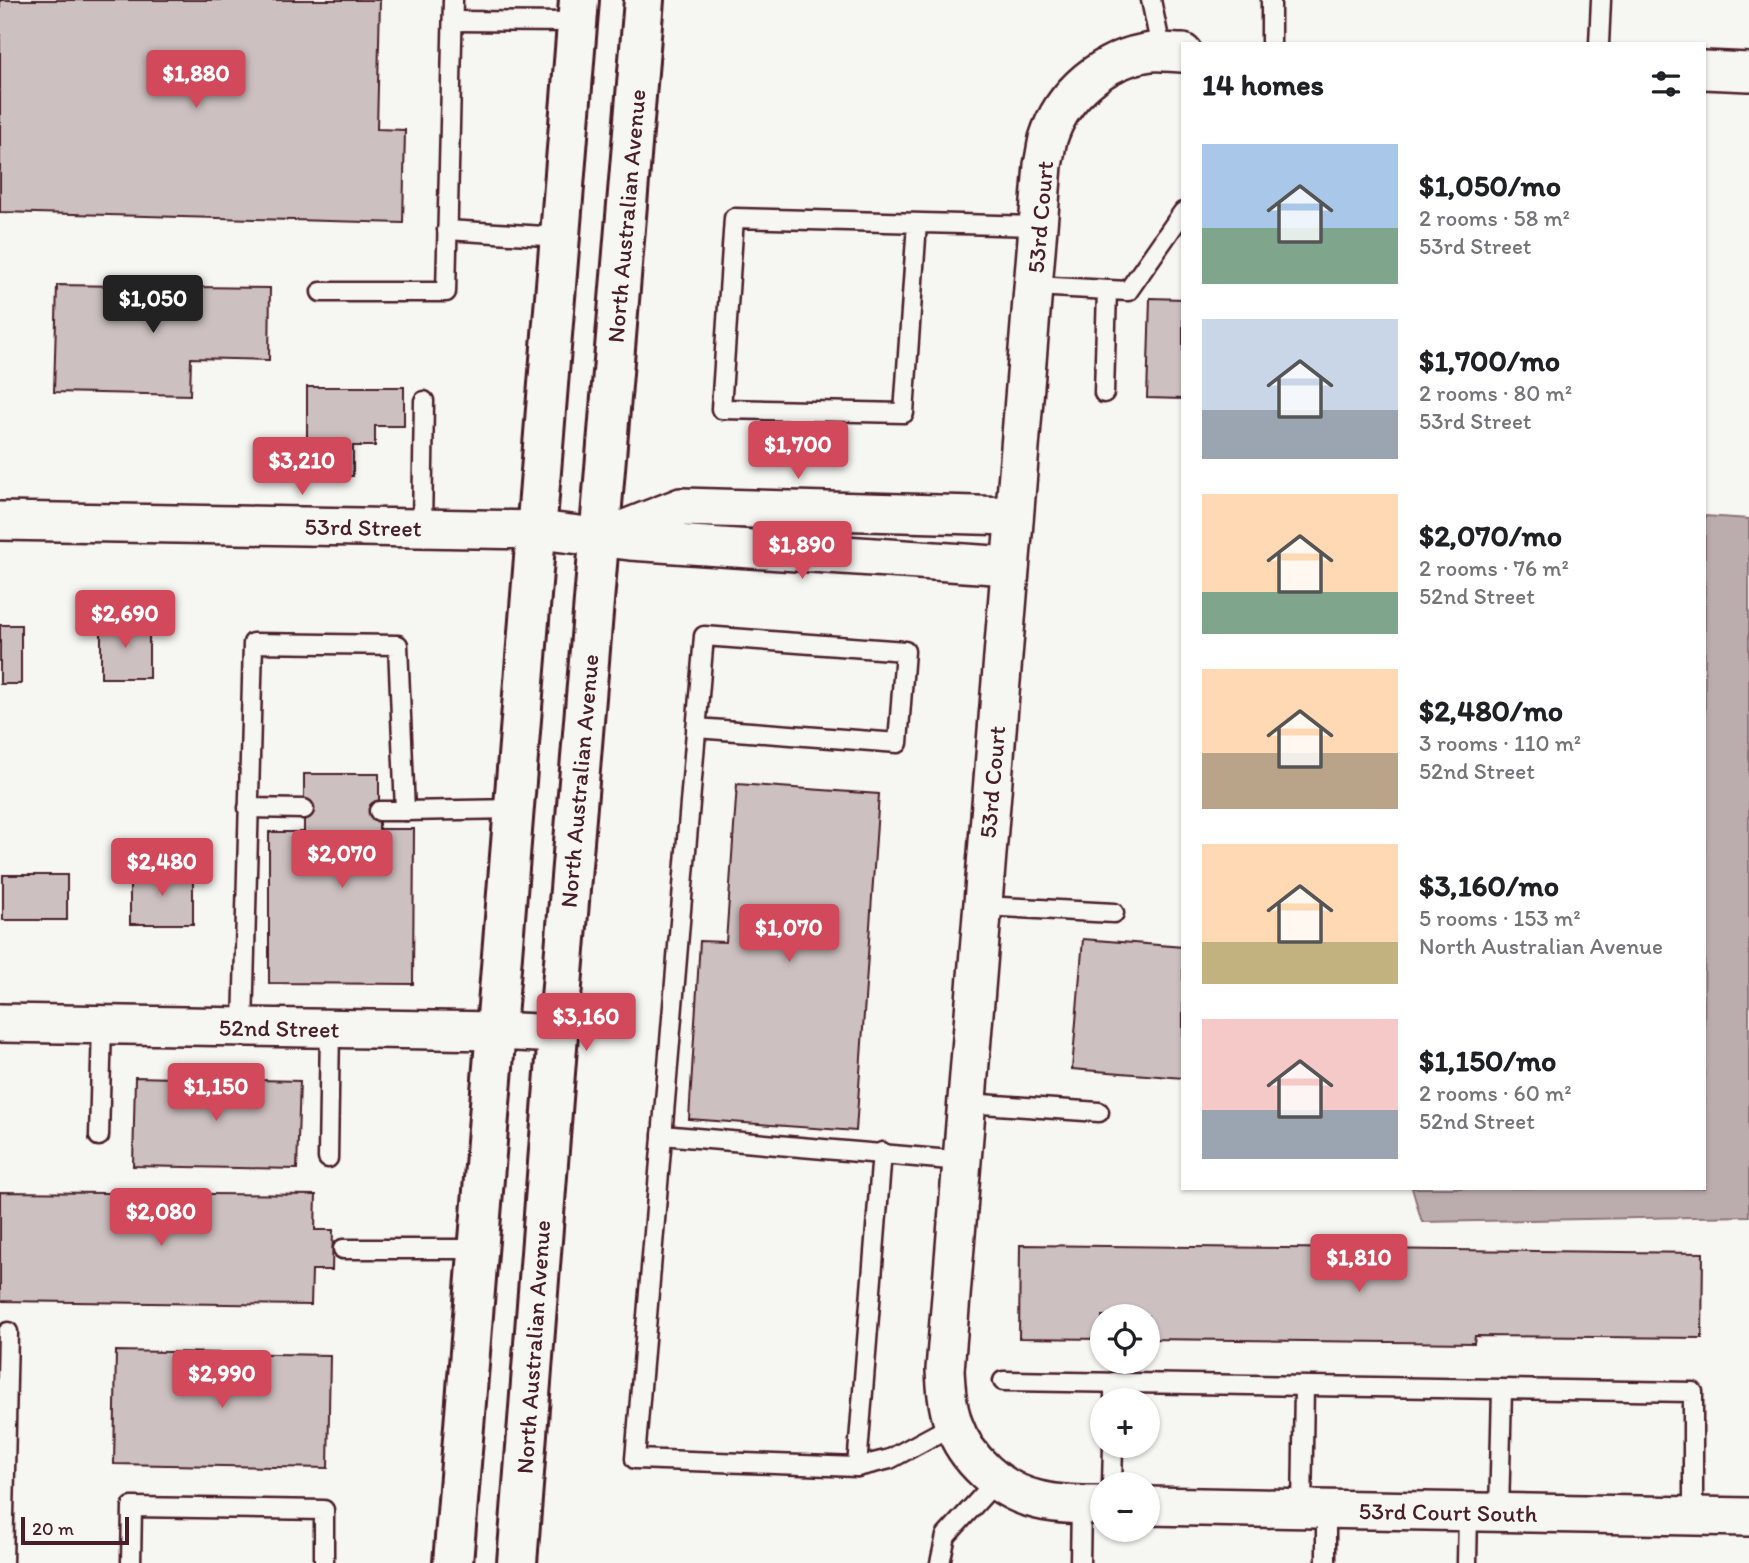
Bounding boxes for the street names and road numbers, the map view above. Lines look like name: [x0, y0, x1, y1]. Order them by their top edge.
street label: North Australian Avenue: [600, 88, 652, 344]
street label: 53rd Court: [1021, 160, 1059, 274]
street label: 53rd Street: [304, 511, 422, 543]
street label: North Australian Avenue: [553, 653, 605, 909]
street label: 53rd Court: [973, 725, 1011, 839]
street label: 52nd Street: [218, 1012, 340, 1044]
street label: North Australian Avenue: [510, 1219, 556, 1475]
street label: 53rd Court South: [1358, 1496, 1538, 1528]

